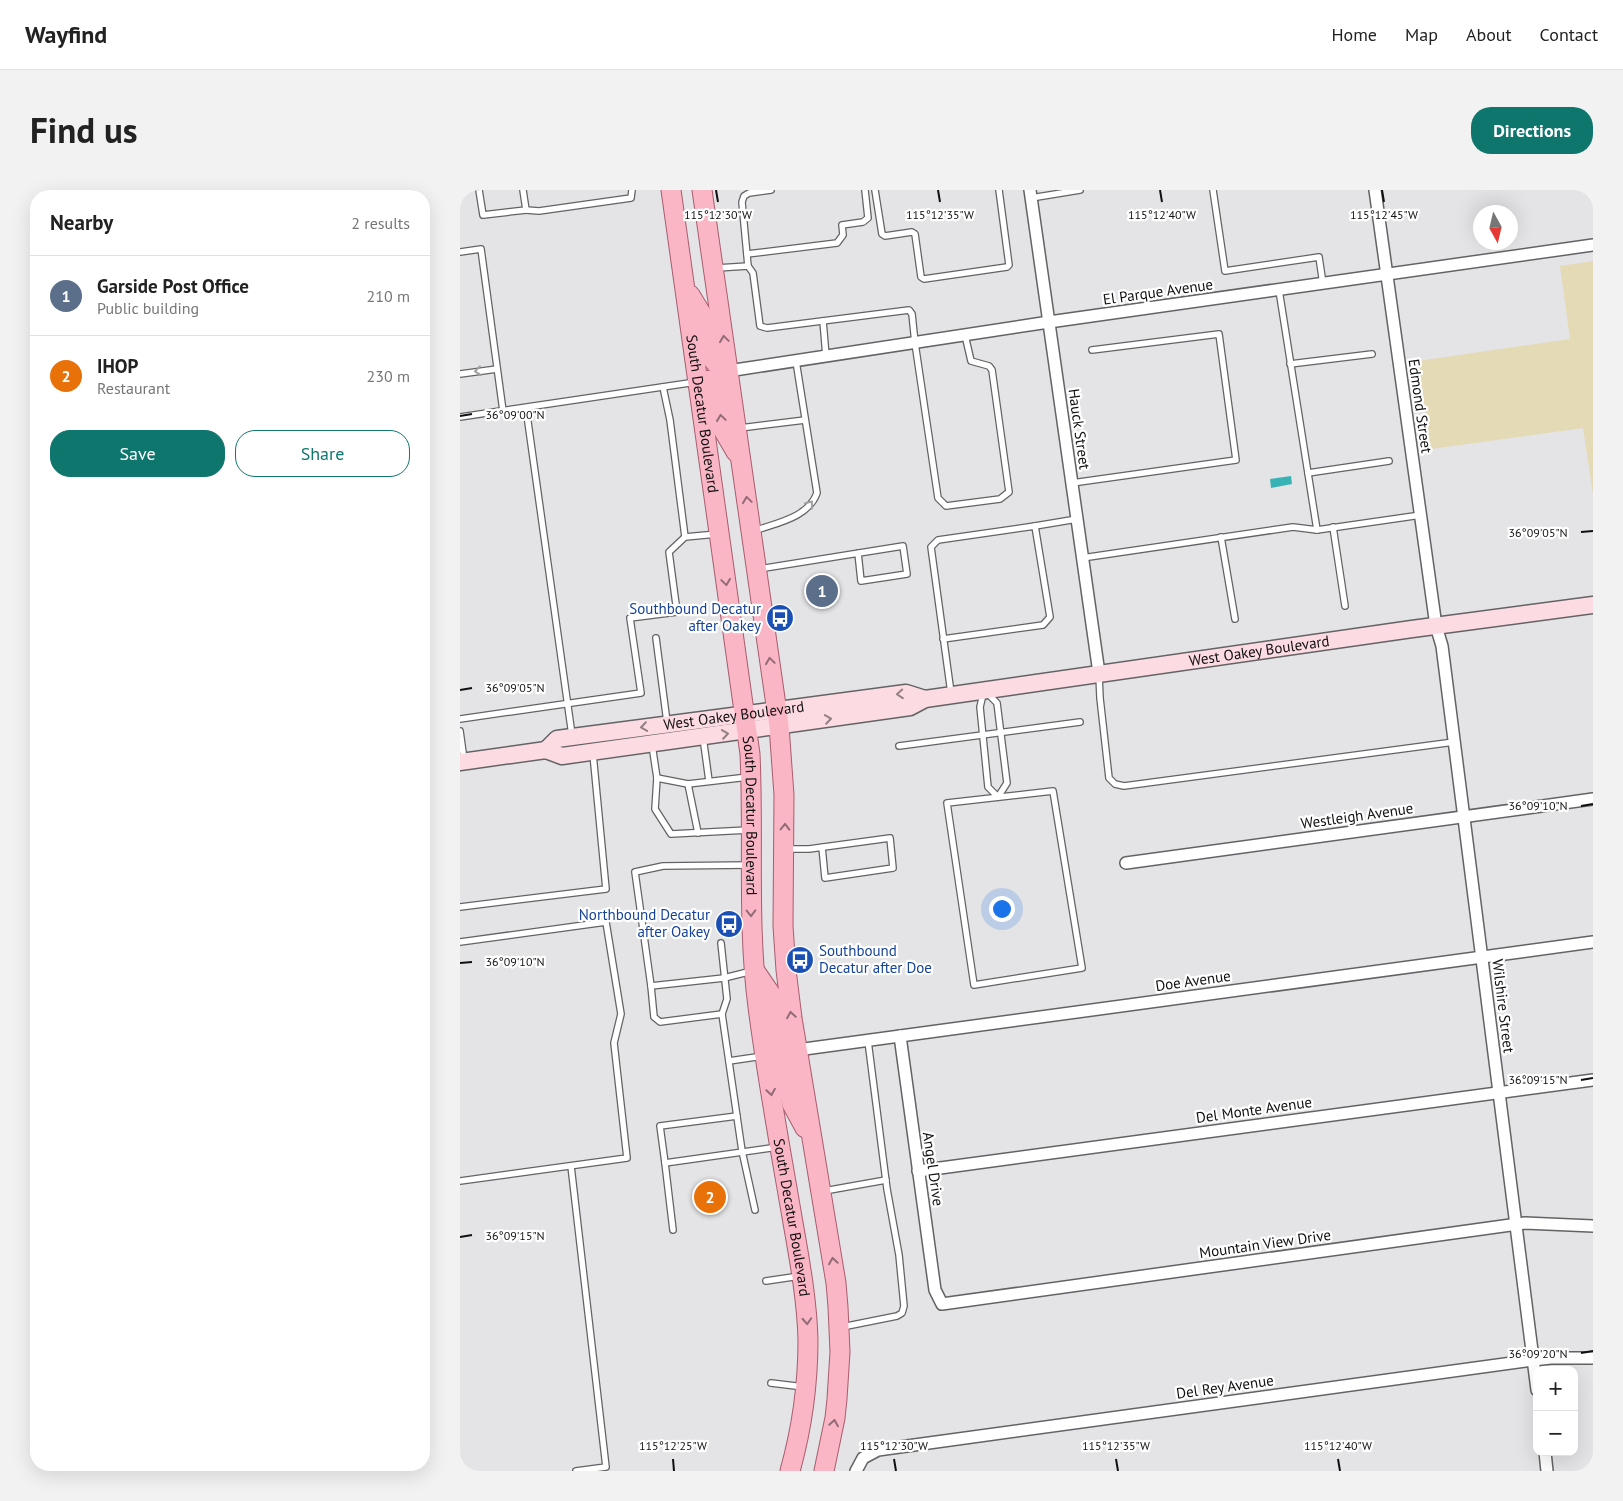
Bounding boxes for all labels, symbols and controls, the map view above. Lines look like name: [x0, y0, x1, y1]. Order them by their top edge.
text: Wayfind: [25, 19, 107, 50]
text: Home: [1331, 23, 1377, 46]
text: Map: [1405, 23, 1438, 46]
text: About: [1466, 23, 1512, 46]
text: Contact: [1540, 23, 1598, 46]
text: Find us: [30, 107, 138, 153]
button: Directions: [1471, 107, 1593, 154]
north arrow: [1473, 205, 1518, 250]
text: 115°12'30"W: [684, 207, 752, 222]
text: 115°12'35"W: [906, 207, 974, 222]
text: 115°12'40"W: [1128, 207, 1196, 222]
text: 115°12'45"W: [1350, 207, 1418, 222]
text: Nearby: [50, 209, 113, 236]
text: 2 results: [351, 213, 410, 233]
text: Garside Post Office: [97, 274, 249, 298]
street label: El Parque Avenue: [1102, 274, 1214, 309]
text: 1: [61, 286, 71, 306]
text: 210 m: [367, 286, 410, 306]
text: Public building: [97, 298, 199, 318]
street label: South Decatur Boulevard: [682, 333, 723, 494]
one-way arrow: [719, 335, 730, 343]
text: IHOP: [97, 354, 138, 378]
street label: Edmond Street: [1404, 358, 1437, 454]
text: 2: [61, 366, 71, 386]
text: 230 m: [367, 366, 410, 386]
one-way arrow: [474, 366, 483, 376]
text: Restaurant: [97, 378, 170, 398]
street label: Hauck Street: [1064, 387, 1095, 471]
text: 36°09'00"N: [485, 407, 545, 422]
one-way arrow: [716, 414, 727, 422]
button: Save: [50, 430, 225, 477]
button: Share: [235, 430, 410, 477]
one-way arrow: [742, 495, 753, 503]
one-way arrow: [804, 500, 813, 510]
text: 36°09'05"N: [1508, 525, 1568, 540]
pin: 1: [806, 572, 838, 610]
one-way arrow: [720, 578, 731, 586]
place label: Southbound Decatur after Oakey: [629, 599, 761, 635]
bus stop icon: Southbound Decatur after Oakey: [765, 603, 795, 633]
street label: West Oakey Boulevard: [1188, 631, 1331, 670]
one-way arrow: [765, 656, 776, 664]
text: 36°09'05"N: [485, 680, 545, 695]
one-way arrow: [895, 689, 903, 700]
street label: West Oakey Boulevard: [662, 697, 805, 734]
one-way arrow: [824, 714, 832, 725]
one-way arrow: [640, 721, 648, 732]
one-way arrow: [720, 729, 729, 739]
street label: South Decatur Boulevard: [739, 734, 761, 895]
street label: Westleigh Avenue: [1299, 798, 1414, 833]
text: 36°09'10"N: [1508, 798, 1568, 813]
one-way arrow: [780, 822, 790, 830]
your location: [989, 896, 1015, 922]
place label: Northbound Decatur after Oakey: [579, 905, 710, 941]
bus stop icon: Northbound Decatur after Oakey: [714, 909, 744, 939]
one-way arrow: [746, 910, 756, 917]
place label: Southbound Decatur after Doe: [819, 941, 932, 977]
bus stop icon: Southbound Decatur after Doe: [785, 945, 815, 975]
text: 36°09'10"N: [485, 954, 545, 969]
street label: Wilshire Street: [1488, 958, 1519, 1054]
street label: Doe Avenue: [1154, 966, 1232, 995]
one-way arrow: [787, 1010, 797, 1019]
text: 36°09'15"N: [1508, 1072, 1568, 1087]
one-way arrow: [766, 1087, 776, 1096]
street label: Del Monte Avenue: [1195, 1092, 1313, 1127]
street label: Angel Drive: [919, 1131, 948, 1207]
street label: South Decatur Boulevard: [770, 1137, 815, 1297]
pin: 2: [694, 1178, 726, 1216]
street label: Mountain View Drive: [1198, 1225, 1332, 1262]
text: 36°09'15"N: [485, 1228, 545, 1243]
one-way arrow: [828, 1257, 838, 1266]
one-way arrow: [801, 1318, 812, 1326]
text: 36°09'20"N: [1508, 1346, 1568, 1361]
map controls: [1533, 1366, 1578, 1456]
button: +: [1533, 1366, 1578, 1411]
street label: Del Rey Avenue: [1175, 1370, 1275, 1403]
button: −: [1533, 1411, 1578, 1456]
one-way arrow: [828, 1419, 838, 1428]
text: 115°12'25"W: [639, 1438, 707, 1453]
text: 115°12'30"W: [860, 1438, 928, 1453]
text: 115°12'35"W: [1082, 1438, 1150, 1453]
text: 115°12'40"W: [1304, 1438, 1372, 1453]

